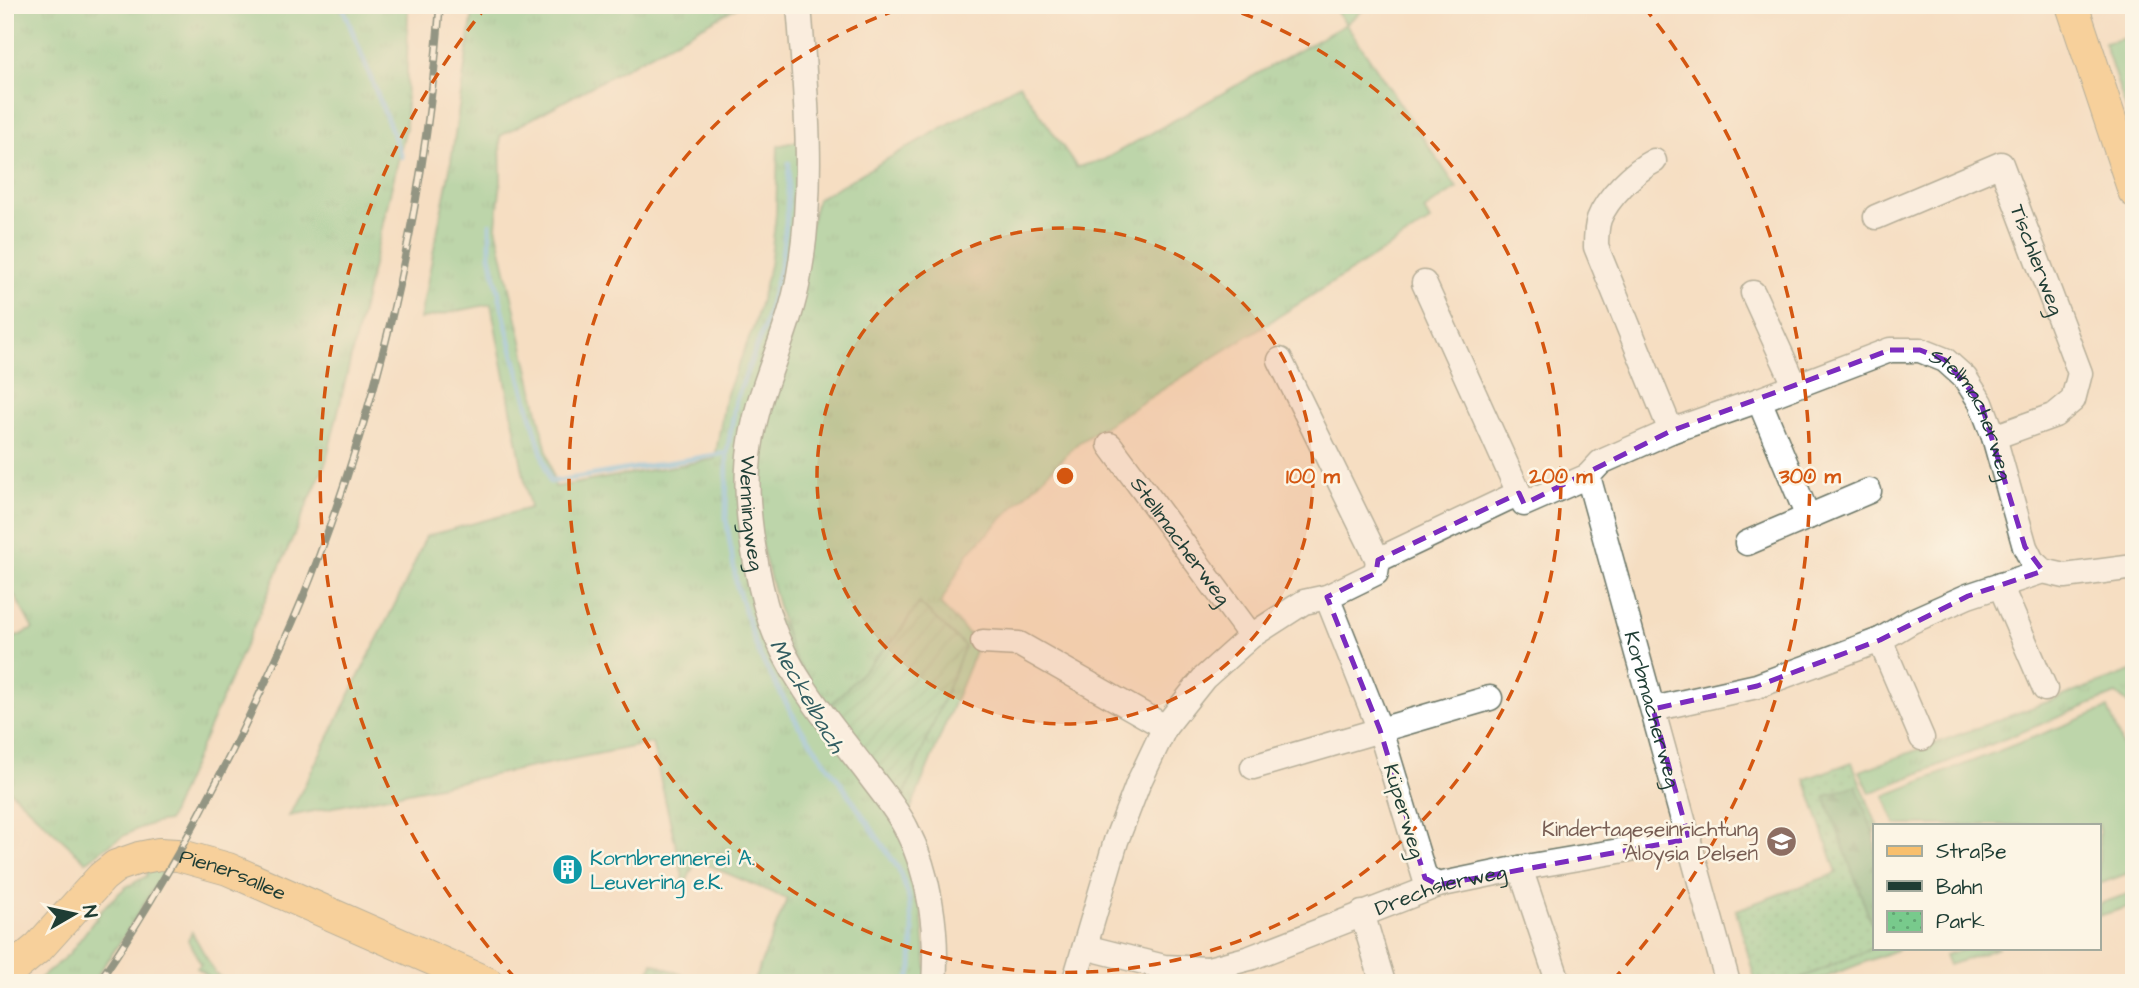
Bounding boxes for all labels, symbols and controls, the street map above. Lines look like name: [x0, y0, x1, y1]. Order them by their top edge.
street label: Tischlerweg: [2003, 200, 2071, 320]
street label: Stellmacherweg: [1925, 341, 2020, 484]
street label: Wenningweg: [733, 454, 772, 573]
text: 100 m: [1286, 462, 1341, 491]
text: 200 m: [1528, 462, 1593, 491]
text: 300 m: [1778, 462, 1842, 491]
centre of rings: [1053, 464, 1077, 488]
street label: Stellmacherweg: [1124, 471, 1238, 612]
street label: Korbmacherweg: [1617, 628, 1688, 791]
water label: Meckelbach: [761, 633, 853, 760]
street label: Küperweg: [1374, 760, 1432, 862]
place label: Kindertageseinrichtung Aloysia Delsen: [1542, 815, 1758, 870]
school or university icon: Kindertageseinrichtung Aloysia Delsen: [1764, 824, 1798, 858]
legend: [1873, 824, 2100, 950]
text: Straße: [1936, 837, 2007, 866]
street label: Pienersallee: [176, 842, 291, 907]
place label: Kornbrennerei A. Leuvering e.K.: [590, 844, 755, 899]
building icon: Kornbrennerei A. Leuvering e.K.: [550, 853, 584, 887]
street label: Drechslerweg: [1370, 857, 1510, 923]
text: Bahn: [1936, 873, 1983, 902]
north arrow: [38, 880, 108, 950]
text: N: [75, 904, 104, 920]
text: Park: [1936, 907, 1985, 936]

